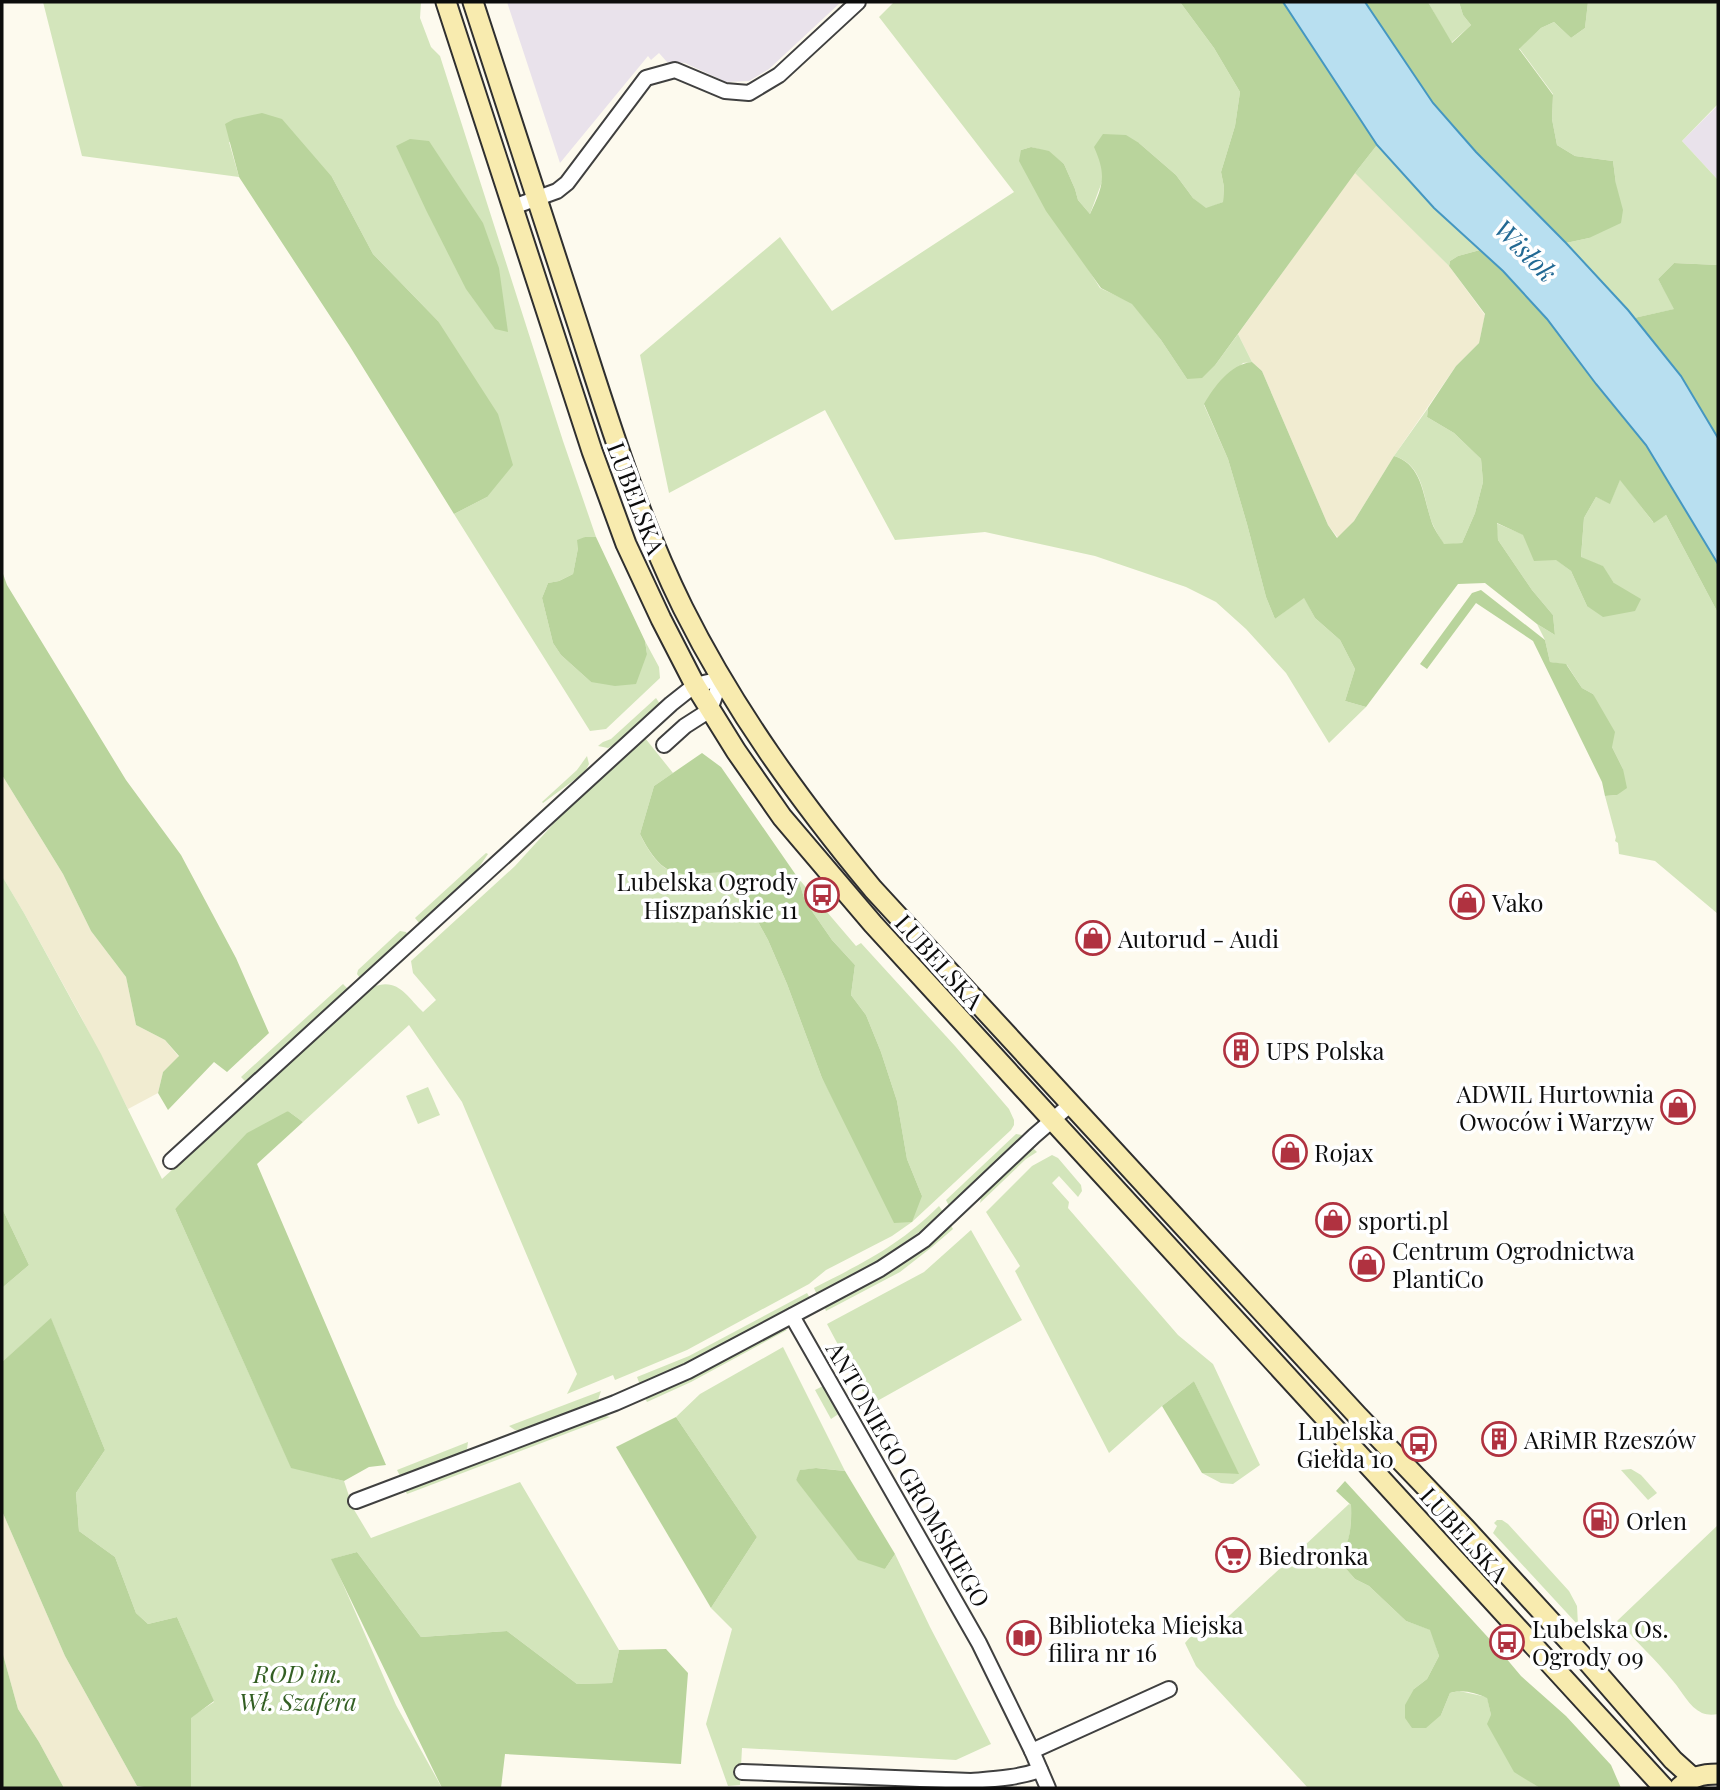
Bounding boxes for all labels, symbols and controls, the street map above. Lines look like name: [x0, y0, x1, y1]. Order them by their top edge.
water label: Wisłok: [1487, 211, 1565, 289]
street label: LUBELSKA: [601, 437, 673, 560]
place label: Lubelska Ogrody Hiszpańskie 11: [616, 865, 798, 925]
bus stop icon: Lubelska Ogrody Hiszpańskie 11: [803, 876, 841, 914]
shop icon: Vako: [1448, 883, 1486, 921]
place label: Vako: [1491, 886, 1543, 918]
street label: LUBELSKA: [889, 907, 992, 1016]
shop icon: Autorud - Audi: [1074, 919, 1112, 957]
place label: Autorud - Audi: [1117, 922, 1279, 954]
building icon: UPS Polska: [1222, 1031, 1260, 1069]
place label: UPS Polska: [1266, 1034, 1385, 1066]
place label: ADWIL Hurtownia Owoców i Warzyw: [1456, 1077, 1655, 1137]
shop icon: ADWIL Hurtownia Owoców i Warzyw: [1659, 1088, 1697, 1126]
shop icon: Rojax: [1271, 1133, 1309, 1171]
place label: Rojax: [1314, 1136, 1374, 1168]
shop icon: sporti.pl: [1314, 1201, 1352, 1239]
place label: sporti.pl: [1358, 1204, 1449, 1236]
place label: Centrum Ogrodnictwa PlantiCo: [1392, 1234, 1635, 1294]
shop icon: Centrum Ogrodnictwa PlantiCo: [1348, 1245, 1386, 1283]
street label: ANTONIEGO GROMSKIEGO: [819, 1335, 998, 1613]
place label: Lubelska Giełda 10: [1296, 1414, 1394, 1474]
building icon: ARiMR Rzeszów: [1480, 1420, 1518, 1458]
place label: ARiMR Rzeszów: [1523, 1423, 1697, 1455]
bus stop icon: Lubelska Giełda 10: [1400, 1425, 1438, 1463]
street label: LUBELSKA: [1414, 1480, 1517, 1589]
fuel station icon: Orlen: [1582, 1501, 1620, 1539]
place label: Orlen: [1626, 1504, 1687, 1536]
supermarket icon: Biedronka: [1214, 1536, 1252, 1574]
place label: Biedronka: [1258, 1539, 1369, 1571]
place label: Biblioteka Miejska filira nr 16: [1048, 1608, 1244, 1668]
place label: Lubelska Os. Ogrody 09: [1532, 1612, 1668, 1672]
library icon: Biblioteka Miejska filira nr 16: [1005, 1619, 1043, 1657]
bus stop icon: Lubelska Os. Ogrody 09: [1488, 1623, 1526, 1661]
park label: ROD im. Wł. Szafera: [239, 1657, 357, 1717]

